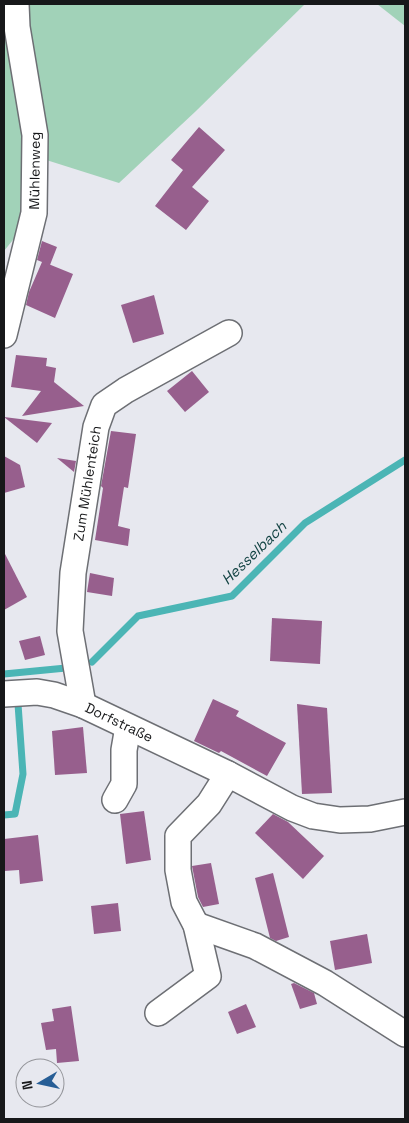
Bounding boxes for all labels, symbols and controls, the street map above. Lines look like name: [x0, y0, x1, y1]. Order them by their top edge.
street label: Mühlenweg: [25, 132, 44, 210]
street label: Zum Mühlenteich: [69, 424, 105, 542]
water label: Hesselbach: [217, 516, 291, 588]
street label: Dorfstraße: [82, 698, 156, 746]
north arrow: [15, 1058, 65, 1108]
text: N: [18, 1079, 37, 1091]

